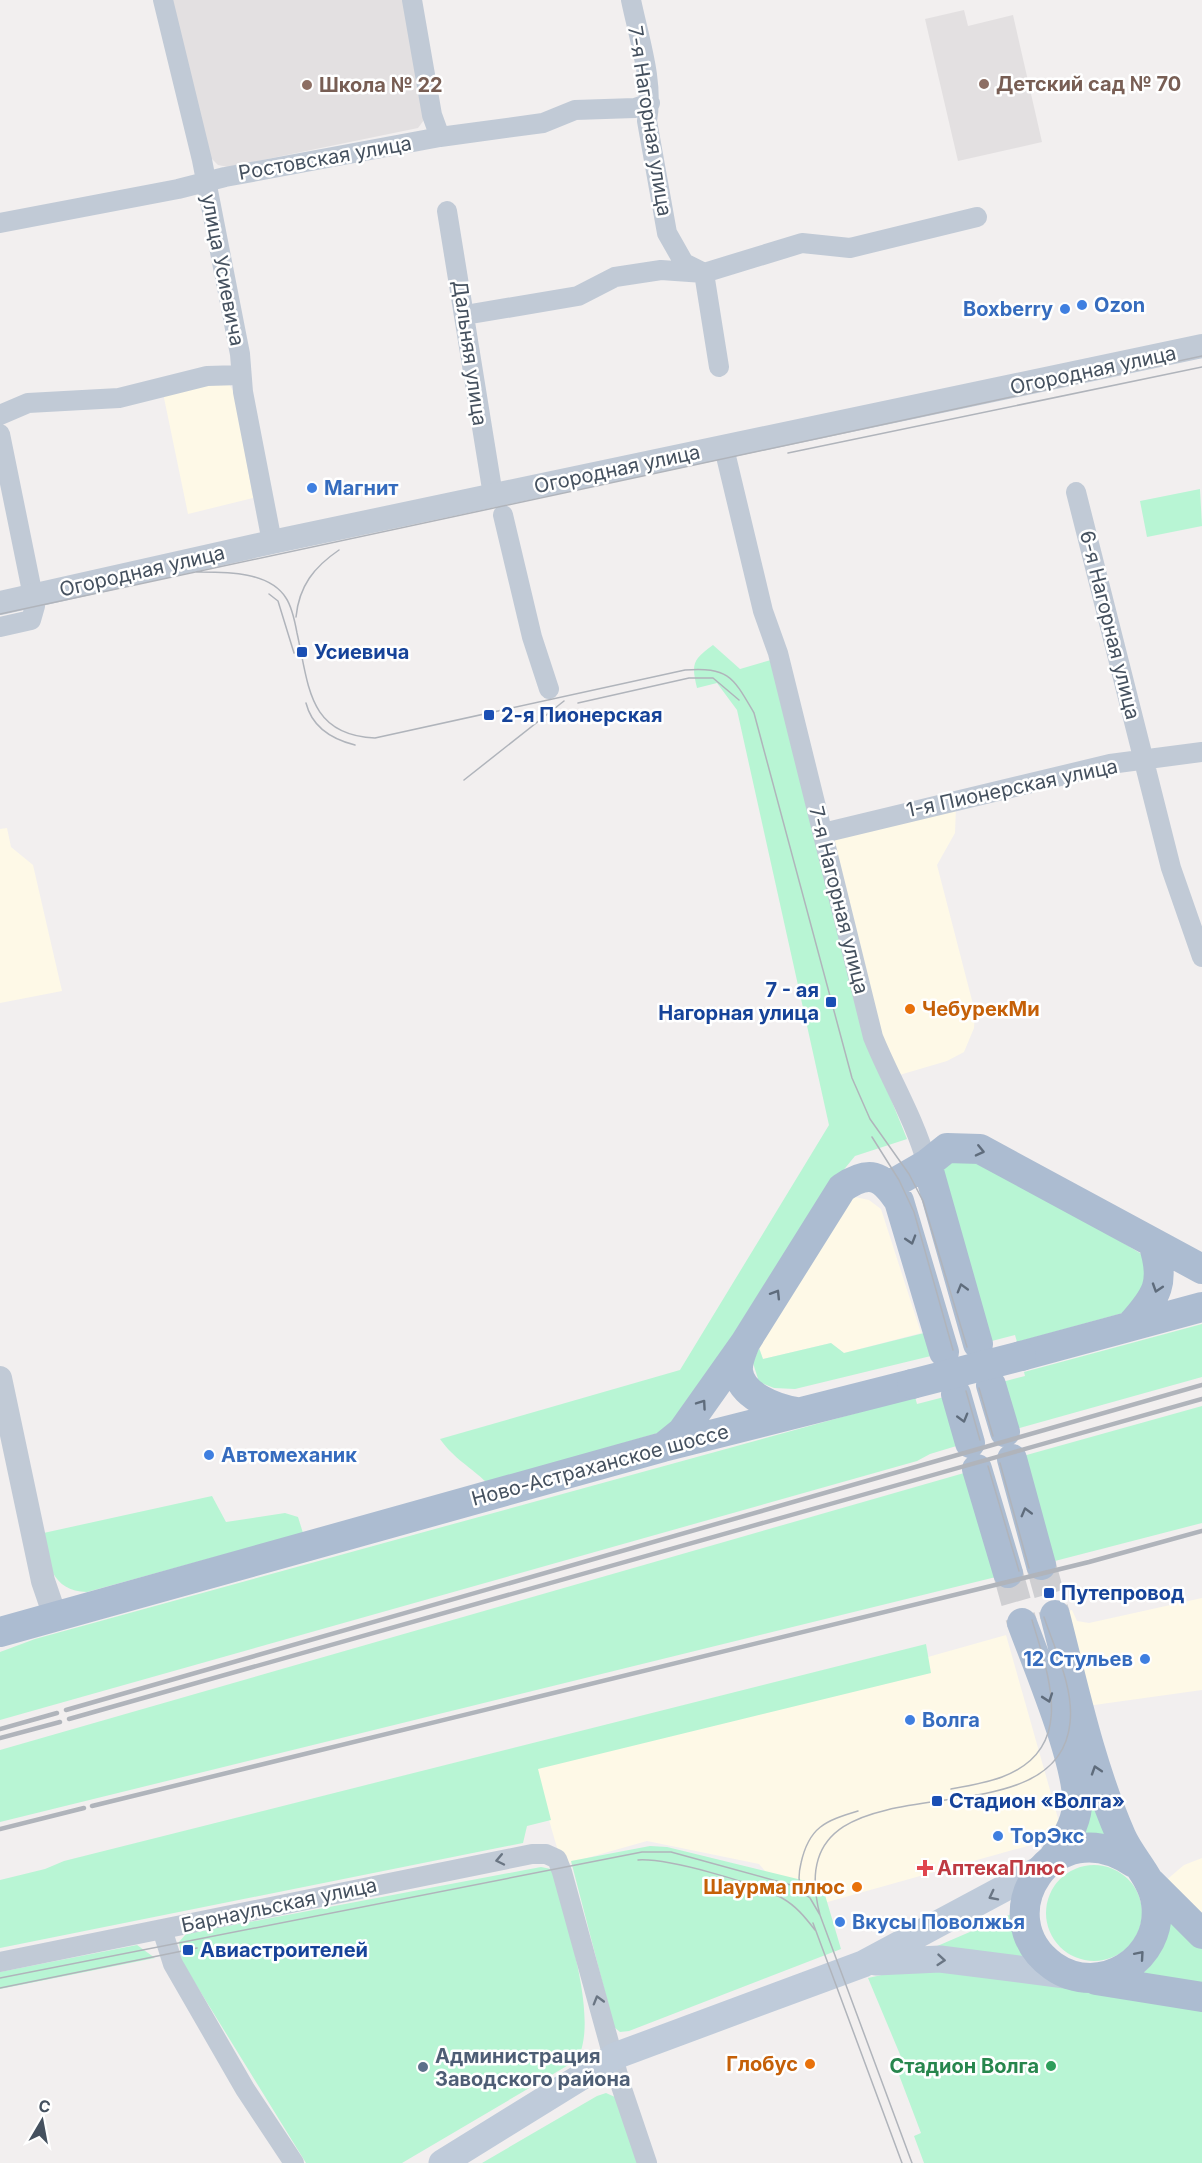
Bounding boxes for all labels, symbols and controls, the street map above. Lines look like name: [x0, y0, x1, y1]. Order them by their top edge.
street label: 7-я Нагорная улица: [623, 24, 677, 218]
place label: Детский сад № 70: [996, 72, 1181, 96]
place label: Школа № 22: [319, 73, 443, 97]
marker: Детский сад № 70: [977, 77, 991, 91]
marker: Школа № 22: [300, 78, 314, 92]
street label: Ростовская улица: [237, 131, 413, 185]
street label: улица Усиевича: [196, 192, 250, 348]
street label: Дальняя улица: [448, 279, 492, 427]
place label: Ozon: [1094, 293, 1145, 317]
place label: Boxberry: [963, 297, 1053, 321]
marker: Ozon: [1075, 298, 1089, 312]
marker: Boxberry: [1058, 302, 1072, 316]
street label: Огородная улица: [1008, 341, 1178, 399]
street label: Огородная улица: [532, 440, 702, 498]
place label: Магнит: [324, 476, 399, 500]
marker: Магнит: [305, 481, 319, 495]
street label: 6-я Нагорная улица: [1075, 528, 1145, 722]
street label: Огородная улица: [57, 540, 227, 602]
place label: Усиевича: [314, 640, 409, 664]
marker: Усиевича: [295, 645, 309, 659]
place label: 2-я Пионерская: [501, 703, 662, 727]
marker: 2-я Пионерская: [482, 708, 496, 722]
street label: 1-я Пионерская улица: [904, 754, 1120, 822]
street label: 7-я Нагорная улица: [804, 804, 874, 996]
place label: 7 - ая Нагорная улица: [658, 978, 819, 1025]
marker: 7 - ая Нагорная улица: [824, 995, 838, 1009]
place label: ЧебурекМи: [922, 997, 1040, 1021]
marker: ЧебурекМи: [903, 1002, 917, 1016]
one-way arrow: [975, 1143, 985, 1156]
one-way arrow: [904, 1234, 916, 1245]
one-way arrow: [1152, 1282, 1164, 1293]
one-way arrow: [957, 1283, 969, 1294]
one-way arrow: [769, 1290, 781, 1300]
one-way arrow: [695, 1400, 706, 1411]
one-way arrow: [956, 1412, 968, 1423]
street label: Ново-Астраханское шоссе: [469, 1419, 731, 1511]
place label: Автомеханик: [221, 1443, 357, 1467]
marker: Автомеханик: [202, 1448, 216, 1462]
one-way arrow: [1021, 1507, 1034, 1517]
place label: Путепровод: [1061, 1581, 1184, 1605]
marker: Путепровод: [1042, 1586, 1056, 1600]
place label: 12 Стульев: [1023, 1647, 1133, 1671]
marker: 12 Стульев: [1138, 1652, 1152, 1666]
one-way arrow: [1041, 1692, 1054, 1703]
place label: Волга: [922, 1708, 980, 1732]
marker: Волга: [903, 1713, 917, 1727]
one-way arrow: [1091, 1765, 1104, 1776]
place label: Стадион «Волга»: [949, 1789, 1125, 1813]
marker: Стадион «Волга»: [930, 1794, 944, 1808]
place label: ТорЭкс: [1010, 1824, 1084, 1848]
marker: ТорЭкс: [991, 1829, 1005, 1843]
one-way arrow: [495, 1853, 505, 1866]
place label: АптекаПлюс: [937, 1856, 1065, 1880]
marker: АптекаПлюс: [918, 1861, 932, 1875]
street label: Барнаульская улица: [179, 1873, 379, 1937]
place label: Шаурма плюс: [703, 1875, 845, 1899]
marker: Шаурма плюс: [850, 1880, 864, 1894]
one-way arrow: [988, 1889, 999, 1900]
place label: Вкусы Поволжья: [852, 1910, 1025, 1934]
marker: Вкусы Поволжья: [833, 1915, 847, 1929]
place label: Авиастроителей: [200, 1938, 368, 1962]
marker: Авиастроителей: [181, 1943, 195, 1957]
one-way arrow: [1133, 1951, 1144, 1962]
one-way arrow: [936, 1953, 945, 1966]
one-way arrow: [593, 1995, 605, 2005]
place label: Администрация Заводского района: [435, 2044, 631, 2091]
place label: Глобус: [726, 2052, 798, 2076]
place label: Стадион Волга: [889, 2054, 1039, 2078]
marker: Глобус: [803, 2057, 817, 2071]
marker: Стадион Волга: [1044, 2059, 1058, 2073]
marker: Администрация Заводского района: [416, 2060, 430, 2074]
north arrow: [12, 2091, 72, 2151]
text: С: [37, 2095, 52, 2117]

